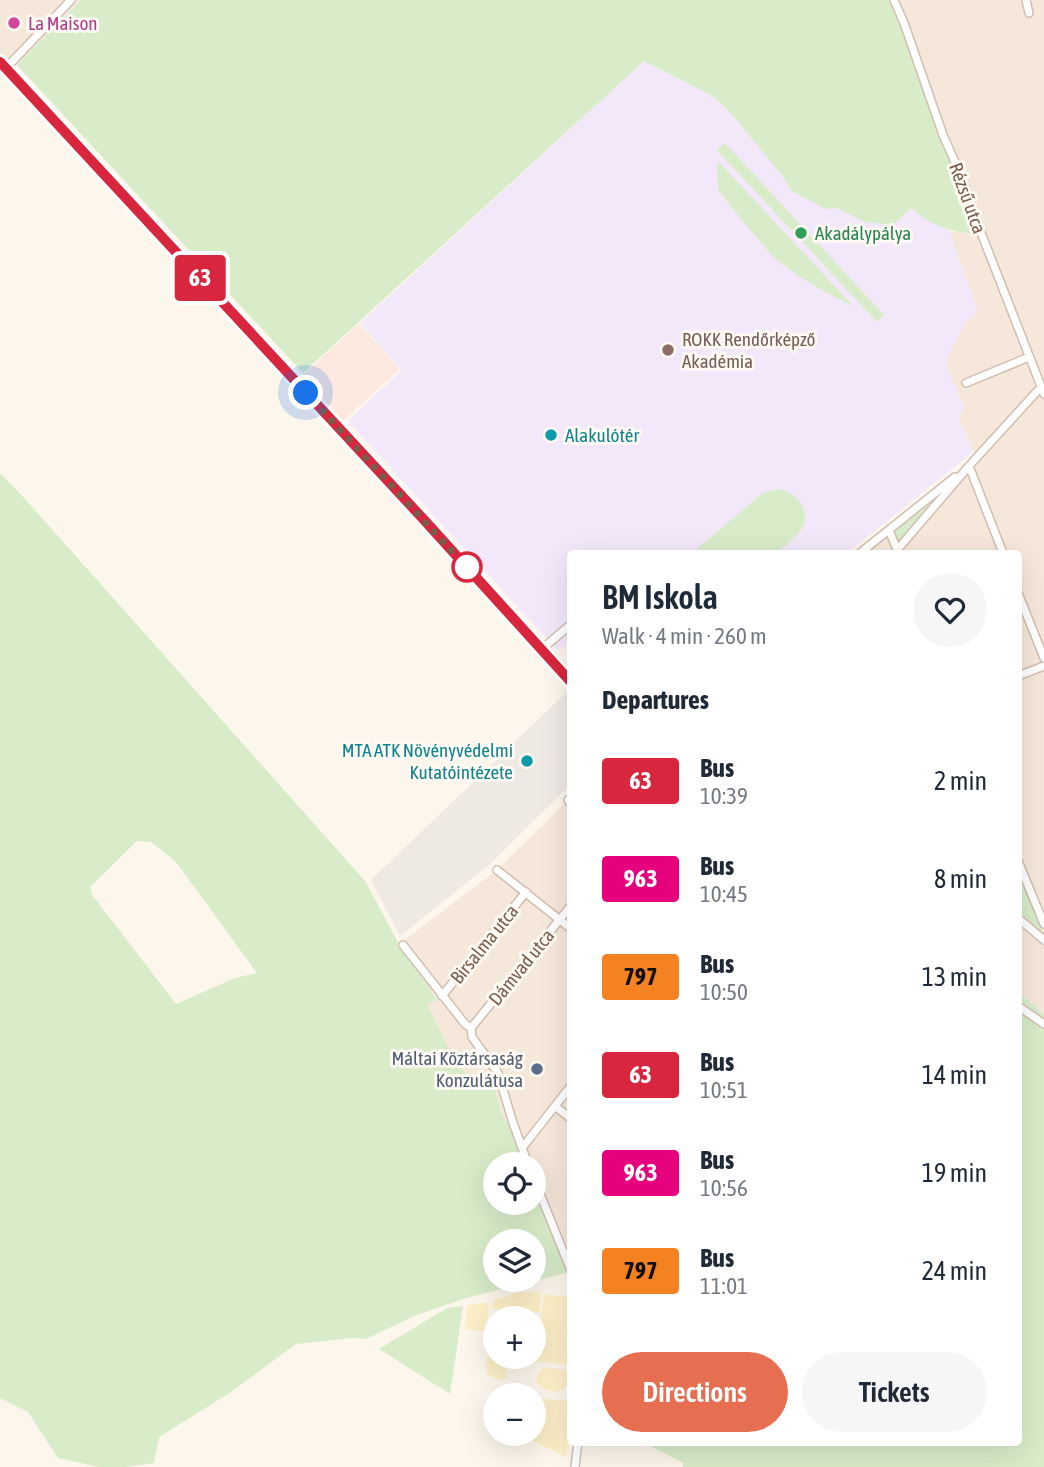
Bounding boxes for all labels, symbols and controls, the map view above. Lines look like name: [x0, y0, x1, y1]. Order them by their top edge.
place label: La Maison: [28, 12, 98, 34]
marker: La Maison: [6, 15, 22, 31]
street label: Rézsű utca: [945, 160, 991, 236]
place label: Akadálypálya: [815, 222, 911, 244]
marker: Akadálypálya: [793, 225, 809, 241]
line badge: 63: [168, 255, 232, 301]
text: 63: [189, 264, 211, 291]
place label: ROKK Rendőrképző Akadémia: [682, 328, 816, 372]
marker: ROKK Rendőrképző Akadémia: [660, 342, 676, 358]
your location: [288, 375, 323, 410]
place label: Alakulótér: [565, 424, 639, 446]
marker: Alakulótér: [543, 427, 559, 443]
unlabelled marker: [452, 552, 482, 582]
button: heart: [913, 573, 987, 647]
text: BM Iskola: [602, 578, 718, 616]
text: Walk · 4 min · 260 m: [602, 623, 766, 649]
text: Departures: [602, 685, 709, 715]
place label: MTA ATK Növényvédelmi Kutatóintézete: [342, 739, 513, 783]
marker: MTA ATK Növényvédelmi Kutatóintézete: [519, 753, 535, 769]
text: Bus: [700, 753, 734, 783]
text: 2 min: [934, 766, 987, 796]
text: 63: [629, 767, 652, 794]
text: 10:39: [700, 783, 748, 809]
text: Bus: [700, 851, 734, 881]
text: 8 min: [934, 864, 987, 894]
text: 963: [624, 865, 657, 892]
text: 10:45: [700, 881, 748, 907]
street label: Birsalma utca: [446, 900, 522, 988]
street label: Dámvad utca: [484, 924, 558, 1010]
text: Bus: [700, 949, 734, 979]
text: 13 min: [922, 962, 987, 992]
text: 797: [624, 963, 657, 990]
text: 10:50: [700, 979, 748, 1005]
place label: Máltai Köztársaság Konzulátusa: [391, 1047, 524, 1091]
text: Bus: [700, 1047, 734, 1077]
text: 14 min: [922, 1060, 987, 1090]
marker: Máltai Köztársaság Konzulátusa: [529, 1061, 545, 1077]
text: 63: [629, 1061, 652, 1088]
text: 10:51: [700, 1077, 748, 1103]
text: Bus: [700, 1145, 734, 1175]
map controls: [483, 1152, 546, 1446]
button: locate: [483, 1152, 546, 1215]
text: 19 min: [922, 1158, 987, 1188]
text: 963: [624, 1159, 657, 1186]
text: 10:56: [700, 1175, 748, 1201]
button: layers: [483, 1229, 546, 1292]
text: Bus: [700, 1243, 734, 1273]
text: 24 min: [922, 1256, 987, 1286]
text: 797: [624, 1257, 657, 1284]
text: 11:01: [700, 1273, 748, 1299]
button: +: [483, 1306, 546, 1369]
button: Directions: [602, 1352, 788, 1432]
button: Tickets: [802, 1352, 987, 1432]
button: −: [483, 1383, 546, 1446]

